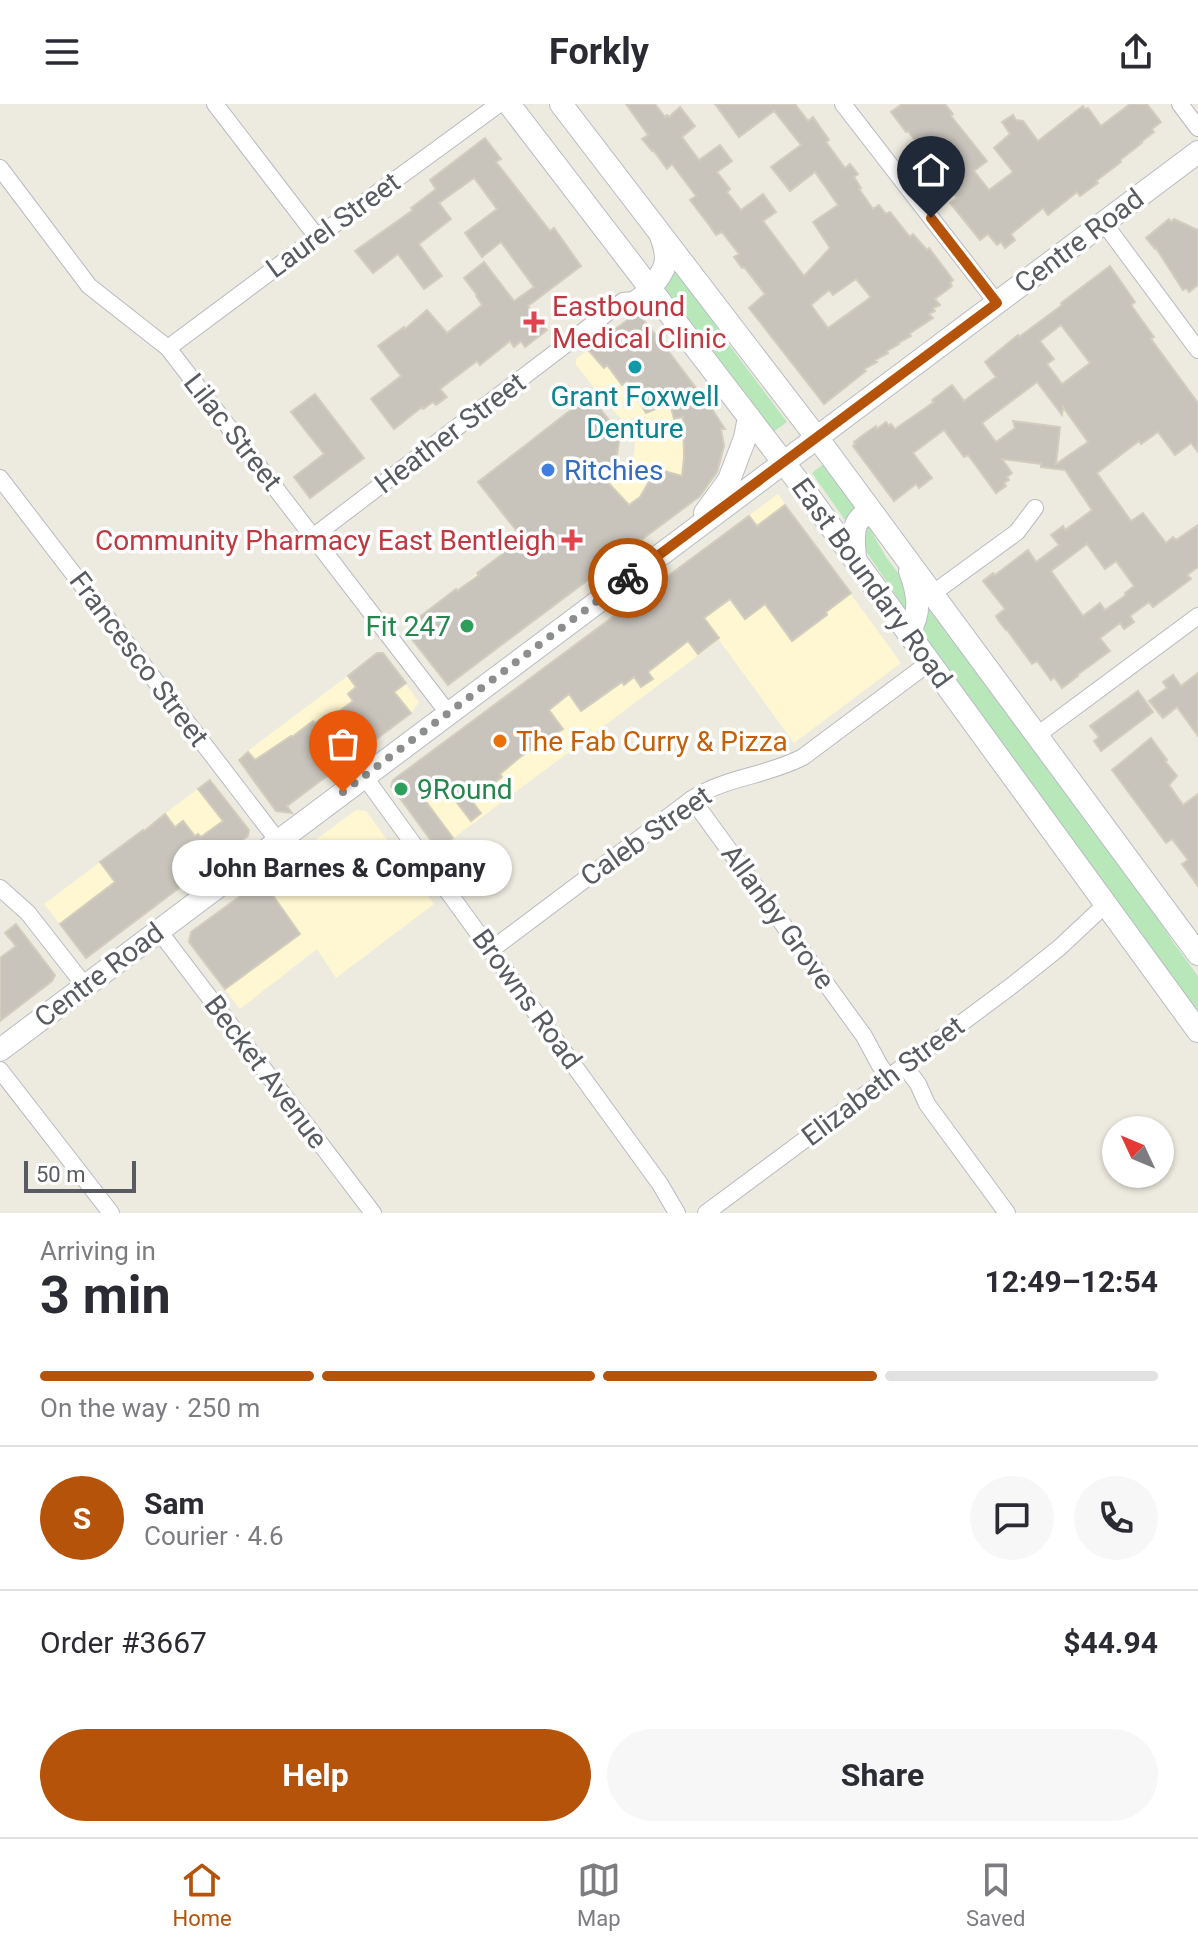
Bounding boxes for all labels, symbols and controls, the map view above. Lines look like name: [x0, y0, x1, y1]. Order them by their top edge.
icon: menu: [40, 30, 84, 74]
icon: share: [1114, 30, 1158, 74]
text: Forkly: [549, 31, 649, 73]
pin: [897, 136, 965, 218]
icon: home: [909, 148, 953, 192]
street label: Laurel Street: [260, 165, 406, 285]
street label: Centre Road: [1008, 182, 1150, 300]
place label: Eastbound Medical Clinic: [552, 290, 726, 355]
marker: Eastbound Medical Clinic: [523, 311, 545, 333]
marker: Grant Foxwell Denture: [626, 358, 644, 376]
street label: Heather Street: [368, 366, 532, 500]
street label: Lilac Street: [177, 367, 289, 497]
place label: Grant Foxwell Denture: [550, 380, 720, 445]
place label: Ritchies: [564, 454, 663, 487]
marker: Ritchies: [539, 461, 557, 479]
street label: East Boundary Road: [785, 472, 959, 694]
place label: Community Pharmacy East Bentleigh: [95, 524, 556, 557]
marker: Community Pharmacy East Bentleigh: [563, 531, 581, 549]
courier: [588, 538, 668, 618]
icon: bike: [606, 556, 650, 600]
street label: Francesco Street: [63, 565, 215, 753]
place label: Fit 247: [365, 610, 451, 643]
marker: Fit 247: [458, 617, 476, 635]
pin: [309, 710, 377, 792]
icon: bag: [321, 722, 365, 766]
place label: The Fab Curry & Pizza: [516, 725, 788, 758]
marker: The Fab Curry & Pizza: [491, 732, 509, 750]
place label: 9Round: [417, 773, 513, 806]
street label: Caleb Street: [574, 779, 718, 893]
marker: 9Round: [392, 780, 410, 798]
street label: Allanby Grove: [715, 838, 841, 996]
callout: John Barnes & Company: [173, 840, 513, 896]
text: John Barnes & Company: [198, 853, 486, 883]
street label: Centre Road: [28, 916, 170, 1034]
street label: Browns Road: [465, 923, 589, 1075]
street label: Becket Avenue: [198, 989, 334, 1155]
street label: Elizabeth Street: [795, 1009, 971, 1153]
north arrow: [1102, 1116, 1174, 1188]
map controls: [1102, 1116, 1174, 1188]
scale bar: [24, 1157, 136, 1193]
text: 50 m: [36, 1162, 85, 1187]
text: Arriving in: [40, 1236, 156, 1266]
text: 12:49–12:54: [984, 1264, 1158, 1299]
text: 3 min: [40, 1265, 171, 1326]
text: On the way · 250 m: [40, 1393, 260, 1423]
button: chat: [970, 1476, 1054, 1560]
button: phone: [1074, 1476, 1158, 1560]
text: Sam: [144, 1486, 205, 1521]
text: S: [73, 1501, 91, 1536]
text: Courier · 4.6: [144, 1521, 284, 1551]
text: Order #3667: [40, 1625, 207, 1660]
text: $44.94: [1063, 1625, 1158, 1660]
button: Help: [40, 1729, 591, 1821]
button: Share: [607, 1729, 1158, 1821]
tab: Home: [173, 1858, 232, 1931]
tab: Map: [577, 1858, 621, 1931]
tab: Saved: [966, 1858, 1025, 1931]

